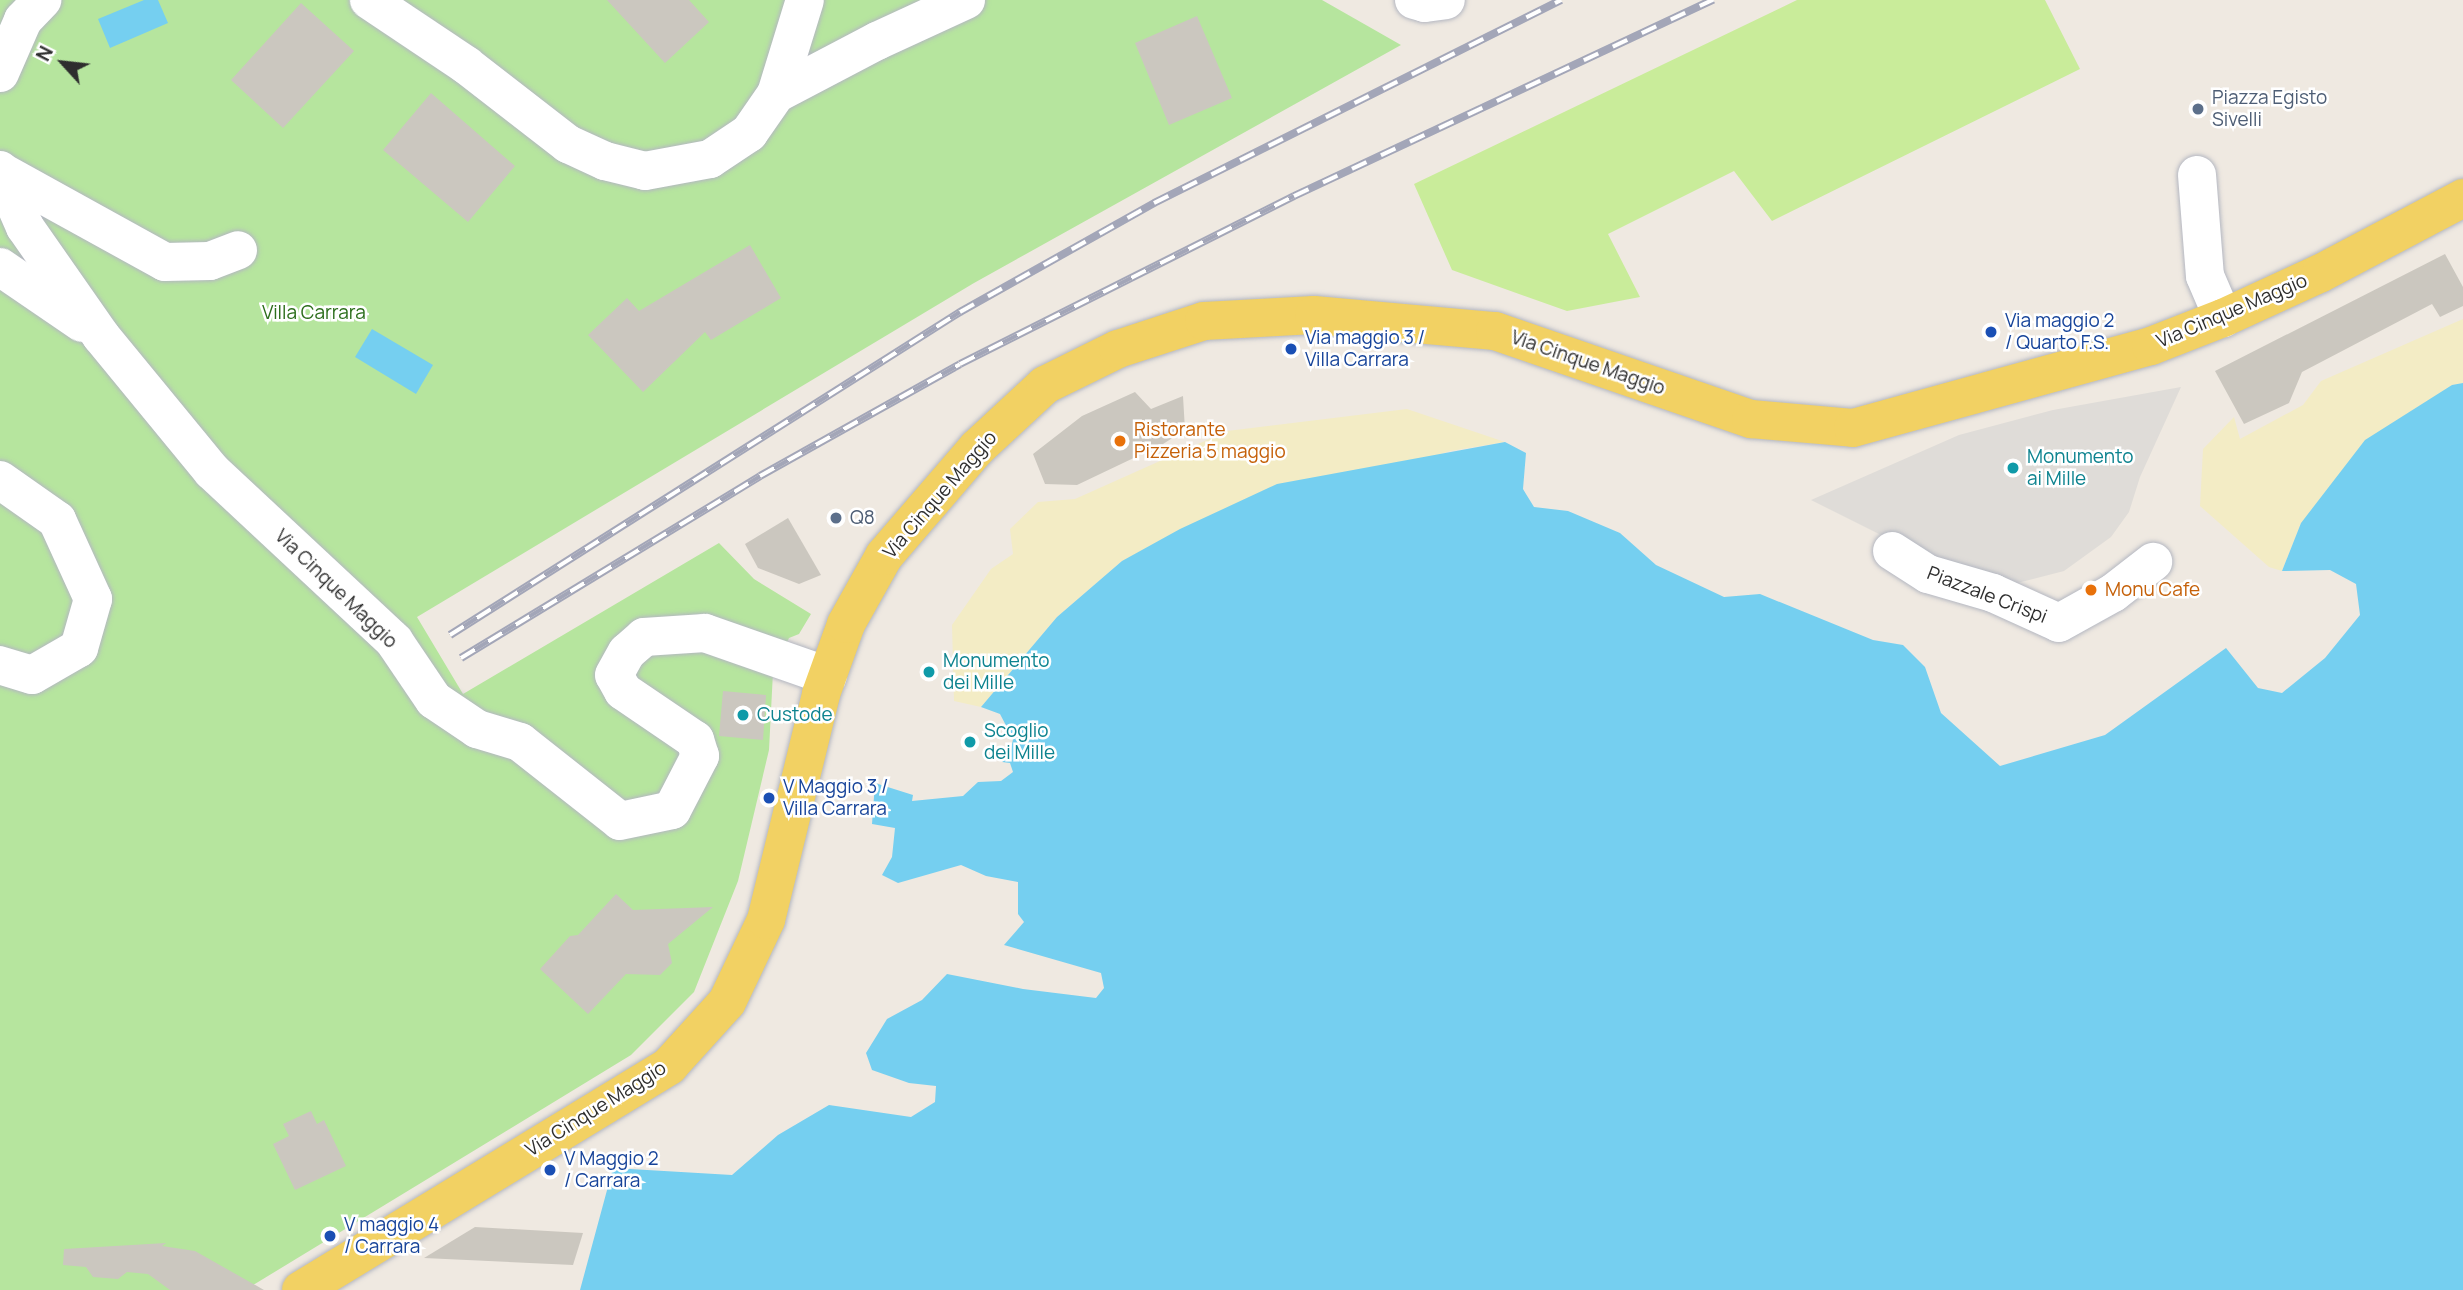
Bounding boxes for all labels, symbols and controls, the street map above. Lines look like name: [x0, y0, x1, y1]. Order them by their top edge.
north arrow: [28, 28, 98, 98]
text: N: [30, 41, 59, 65]
place label: Piazza Egisto Sivelli: [2212, 87, 2327, 131]
marker: Piazza Egisto Sivelli: [2190, 101, 2206, 117]
street label: Via Cinque Maggio: [2153, 269, 2311, 353]
park label: Villa Carrara: [262, 302, 366, 324]
place label: Via maggio 2 / Quarto F.S.: [2005, 310, 2114, 354]
marker: Via maggio 2 / Quarto F.S.: [1983, 324, 1999, 340]
street label: Via Cinque Maggio: [1508, 326, 1668, 400]
place label: Via maggio 3 / Villa Carrara: [1305, 327, 1425, 371]
marker: Via maggio 3 / Villa Carrara: [1283, 341, 1299, 357]
place label: Ristorante Pizzeria 5 maggio: [1134, 419, 1286, 463]
street label: Via Cinque Maggio: [878, 427, 1002, 563]
marker: Ristorante Pizzeria 5 maggio: [1112, 433, 1128, 449]
place label: Monumento ai Mille: [2027, 446, 2133, 490]
marker: Monumento ai Mille: [2005, 460, 2021, 476]
place label: Q8: [850, 507, 875, 529]
marker: Q8: [828, 510, 844, 526]
street label: Via Cinque Maggio: [270, 525, 402, 653]
street label: Piazzale Crispi: [1924, 562, 2050, 628]
place label: Monu Cafe: [2105, 579, 2200, 601]
marker: Monu Cafe: [2083, 582, 2099, 598]
place label: Monumento dei Mille: [943, 650, 1049, 694]
marker: Monumento dei Mille: [921, 664, 937, 680]
place label: Custode: [757, 704, 833, 726]
marker: Custode: [735, 707, 751, 723]
place label: Scoglio dei Mille: [984, 720, 1055, 764]
marker: Scoglio dei Mille: [962, 734, 978, 750]
place label: V Maggio 3 / Villa Carrara: [783, 776, 888, 820]
marker: V Maggio 3 / Villa Carrara: [761, 790, 777, 806]
street label: Via Cinque Maggio: [522, 1057, 670, 1161]
place label: V Maggio 2 / Carrara: [564, 1148, 659, 1192]
marker: V Maggio 2 / Carrara: [542, 1162, 558, 1178]
place label: V maggio 4 / Carrara: [344, 1214, 439, 1258]
marker: V maggio 4 / Carrara: [322, 1228, 338, 1244]

